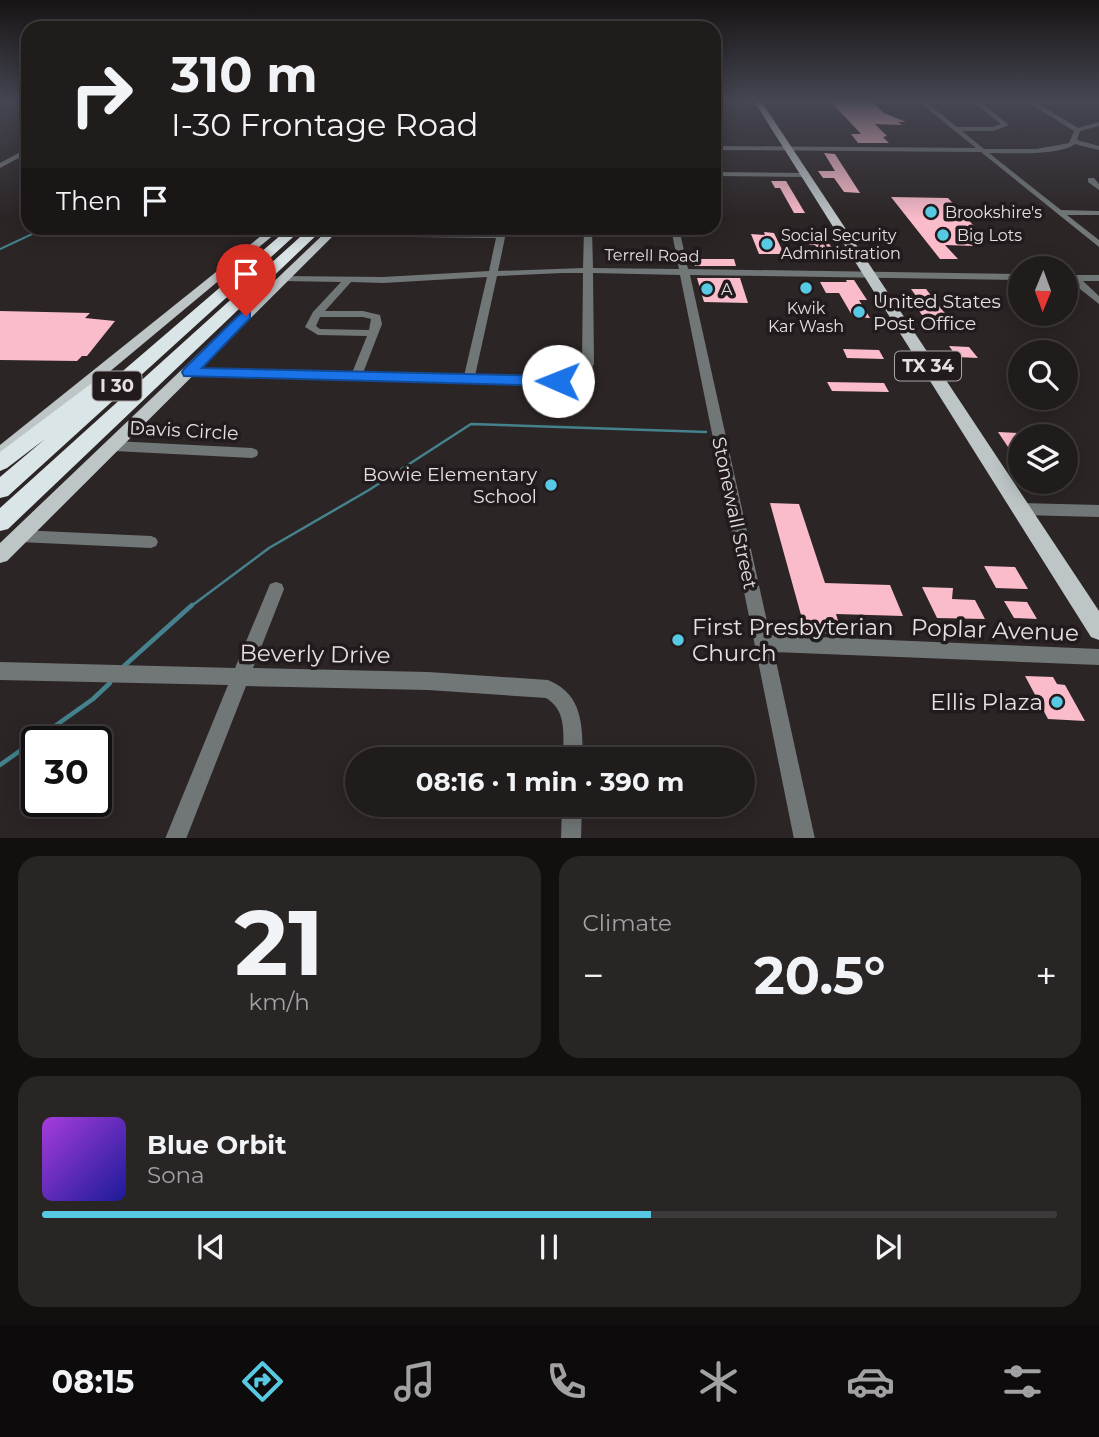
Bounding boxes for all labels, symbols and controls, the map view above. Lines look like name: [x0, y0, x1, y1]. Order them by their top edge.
text: 310 m: [171, 45, 318, 104]
icon: right: [56, 49, 147, 140]
text: I-30 Frontage Road: [171, 105, 478, 144]
icon: arrive: [136, 182, 174, 220]
text: Then: [56, 185, 122, 217]
place label: Brookshire's: [945, 203, 1042, 222]
marker: Brookshire's: [923, 204, 939, 220]
place label: Social Security Administration: [781, 226, 901, 263]
place label: Big Lots: [957, 226, 1022, 245]
marker: Big Lots: [935, 227, 951, 243]
marker: Social Security Administration: [759, 236, 775, 252]
pin: [216, 244, 276, 316]
street label: Terrell Road: [604, 245, 700, 266]
icon: arrive: [227, 255, 265, 293]
north arrow: [1008, 256, 1078, 326]
map controls: [1008, 256, 1078, 494]
place label: A: [721, 280, 733, 299]
marker: Kwik Kar Wash: [798, 280, 814, 296]
marker: A: [699, 281, 715, 297]
place label: United States Post Office: [873, 290, 1001, 335]
place label: Kwik Kar Wash: [768, 299, 844, 336]
marker: United States Post Office: [851, 304, 867, 320]
button: search: [1008, 340, 1078, 410]
position arrow: [521, 344, 595, 418]
road number: TX 34: [895, 352, 961, 380]
road number: I 30: [92, 372, 142, 400]
street label: Davis Circle: [129, 416, 239, 445]
button: layers: [1008, 424, 1078, 494]
street label: Stonewall Street: [707, 435, 762, 592]
place label: Bowie Elementary School: [363, 463, 538, 508]
marker: Bowie Elementary School: [543, 477, 559, 493]
place label: First Presbyterian Church: [692, 613, 894, 667]
street label: Poplar Avenue: [911, 613, 1079, 647]
marker: First Presbyterian Church: [670, 632, 686, 648]
street label: Beverly Drive: [239, 639, 391, 669]
place label: Ellis Plaza: [930, 688, 1043, 716]
marker: Ellis Plaza: [1049, 694, 1065, 710]
speed limit sign: 30: [21, 726, 112, 817]
text: 08:16 · 1 min · 390 m: [416, 766, 684, 798]
text: 21: [235, 887, 324, 998]
text: Climate: [583, 909, 672, 937]
text: 20.5°: [754, 944, 885, 1007]
text: −: [583, 952, 604, 999]
text: +: [1035, 952, 1057, 999]
text: km/h: [249, 988, 310, 1016]
text: Blue Orbit: [147, 1129, 286, 1161]
text: Sona: [147, 1161, 205, 1189]
icon: previous: [192, 1228, 230, 1266]
icon: pause: [530, 1228, 568, 1266]
icon: next: [869, 1228, 907, 1266]
icon: directions: [238, 1357, 287, 1406]
icon: music: [390, 1357, 439, 1406]
icon: phone: [542, 1357, 591, 1406]
icon: climate: [694, 1357, 743, 1406]
icon: car: [846, 1357, 895, 1406]
icon: filters: [998, 1357, 1047, 1406]
text: 08:15: [52, 1362, 134, 1401]

